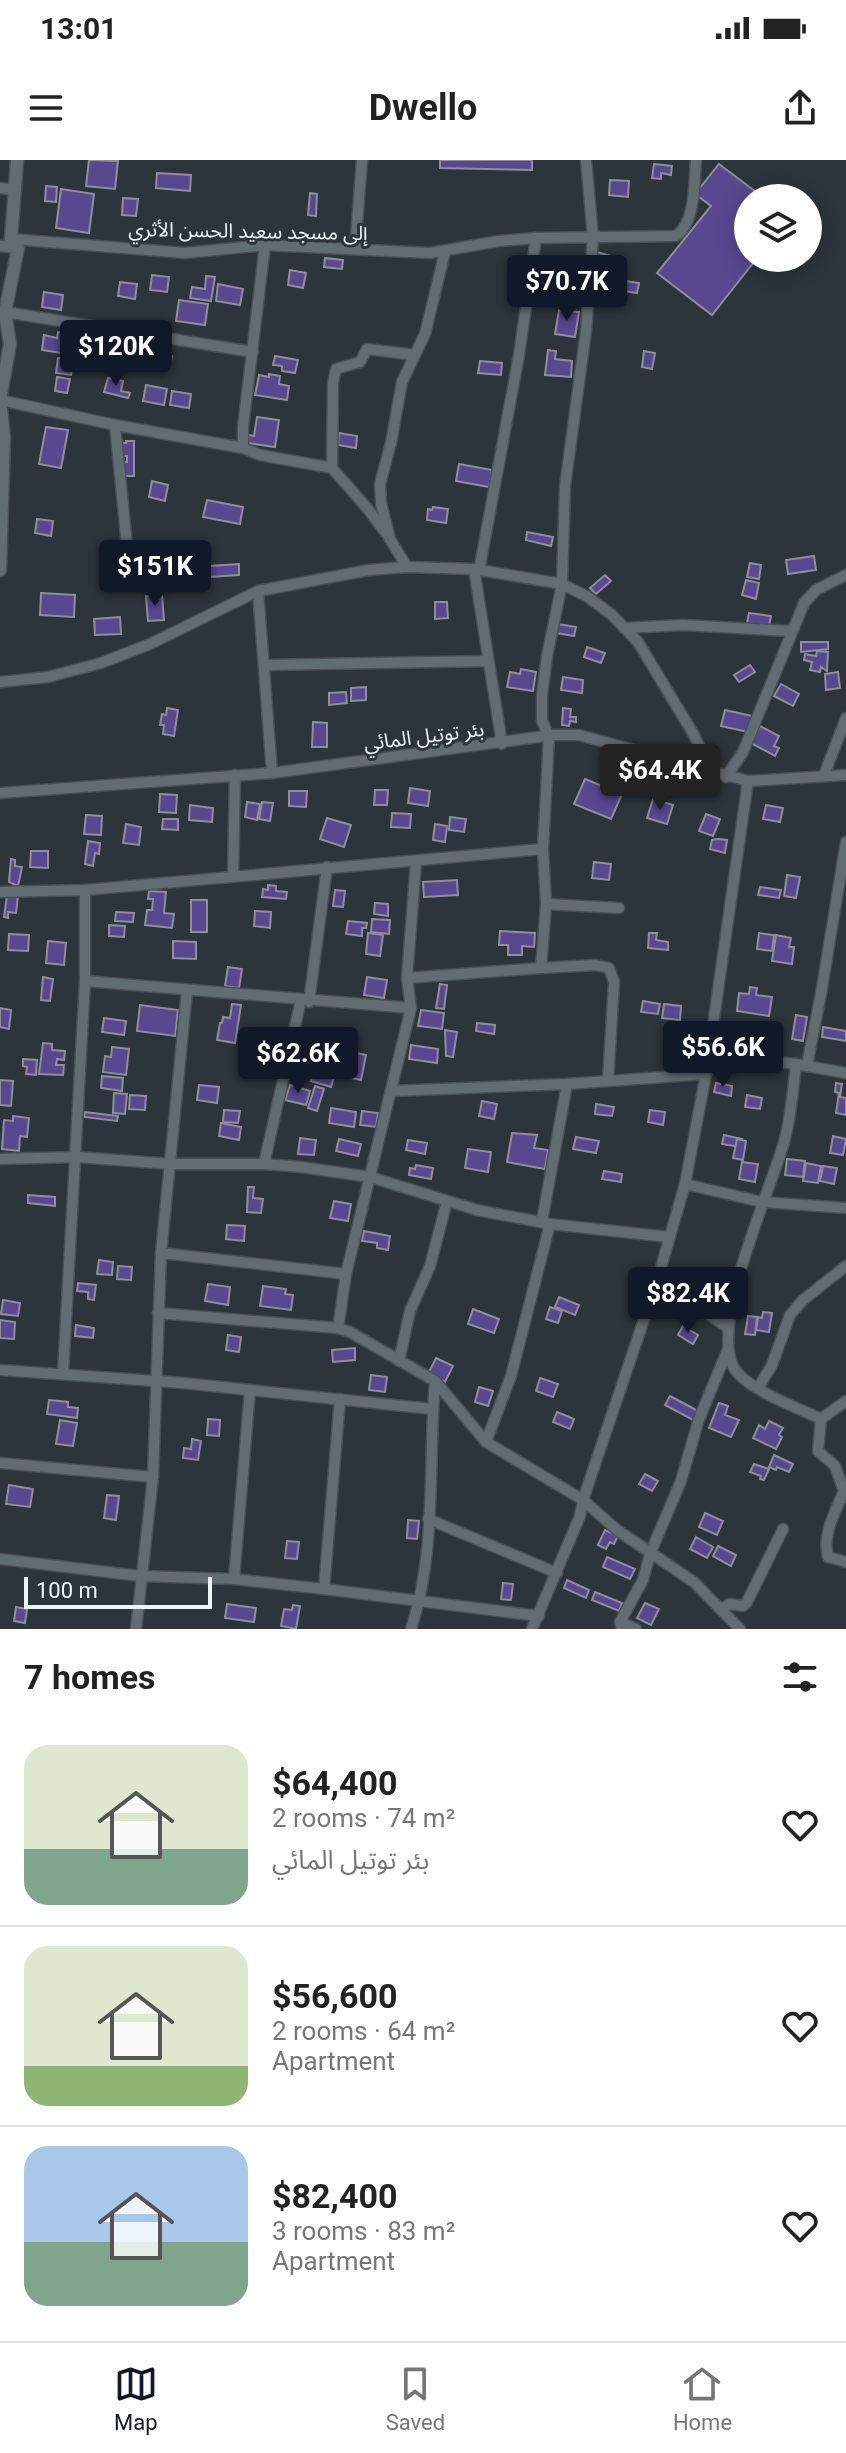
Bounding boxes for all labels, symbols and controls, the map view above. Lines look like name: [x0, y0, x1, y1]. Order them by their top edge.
text: 13:01: [40, 11, 117, 46]
icon: menu: [24, 86, 68, 130]
icon: share: [778, 86, 822, 130]
text: Dwello: [369, 87, 477, 129]
map controls: [734, 184, 822, 272]
button: layers: [734, 184, 822, 272]
street label: إلى مسجد سعيد الحسن الأثري: [128, 217, 369, 249]
pin: $70.7K: [502, 255, 632, 323]
text: $70.7K: [525, 266, 609, 296]
pin: $120K: [60, 320, 172, 388]
text: $120K: [78, 331, 154, 361]
pin: $151K: [99, 540, 211, 608]
text: $151K: [117, 551, 193, 581]
street label: بئر توتيل المائي: [362, 717, 486, 759]
pin: $64.4K: [595, 744, 725, 812]
text: $64.4K: [618, 755, 702, 785]
pin: $56.6K: [658, 1021, 788, 1089]
pin: $62.6K: [233, 1027, 363, 1095]
text: $56.6K: [681, 1032, 765, 1062]
text: $62.6K: [256, 1038, 340, 1068]
pin: $82.4K: [623, 1267, 753, 1335]
text: $82.4K: [646, 1278, 730, 1308]
scale bar: [24, 1573, 212, 1609]
text: 100 m: [36, 1578, 98, 1603]
icon: filters: [778, 1655, 822, 1699]
text: 7 homes: [24, 1657, 155, 1697]
text: $64,400: [272, 1763, 397, 1803]
icon: home: [88, 1777, 184, 1873]
text: 2 rooms · 74 m²: [272, 1803, 455, 1833]
icon: heart: [778, 1803, 822, 1847]
text: بئر توتيل المائي: [272, 1845, 429, 1875]
text: $56,600: [272, 1976, 397, 2016]
icon: home: [88, 1978, 184, 2074]
icon: heart: [778, 2004, 822, 2048]
text: 2 rooms · 64 m²: [272, 2016, 455, 2046]
text: Apartment: [272, 2046, 395, 2076]
text: $82,400: [272, 2176, 397, 2216]
icon: home: [88, 2178, 184, 2274]
icon: heart: [778, 2204, 822, 2248]
text: 3 rooms · 83 m²: [272, 2216, 455, 2246]
text: Apartment: [272, 2246, 395, 2276]
tab: Map: [114, 2362, 158, 2435]
tab: Saved: [386, 2362, 445, 2435]
tab: Home: [673, 2362, 732, 2435]

